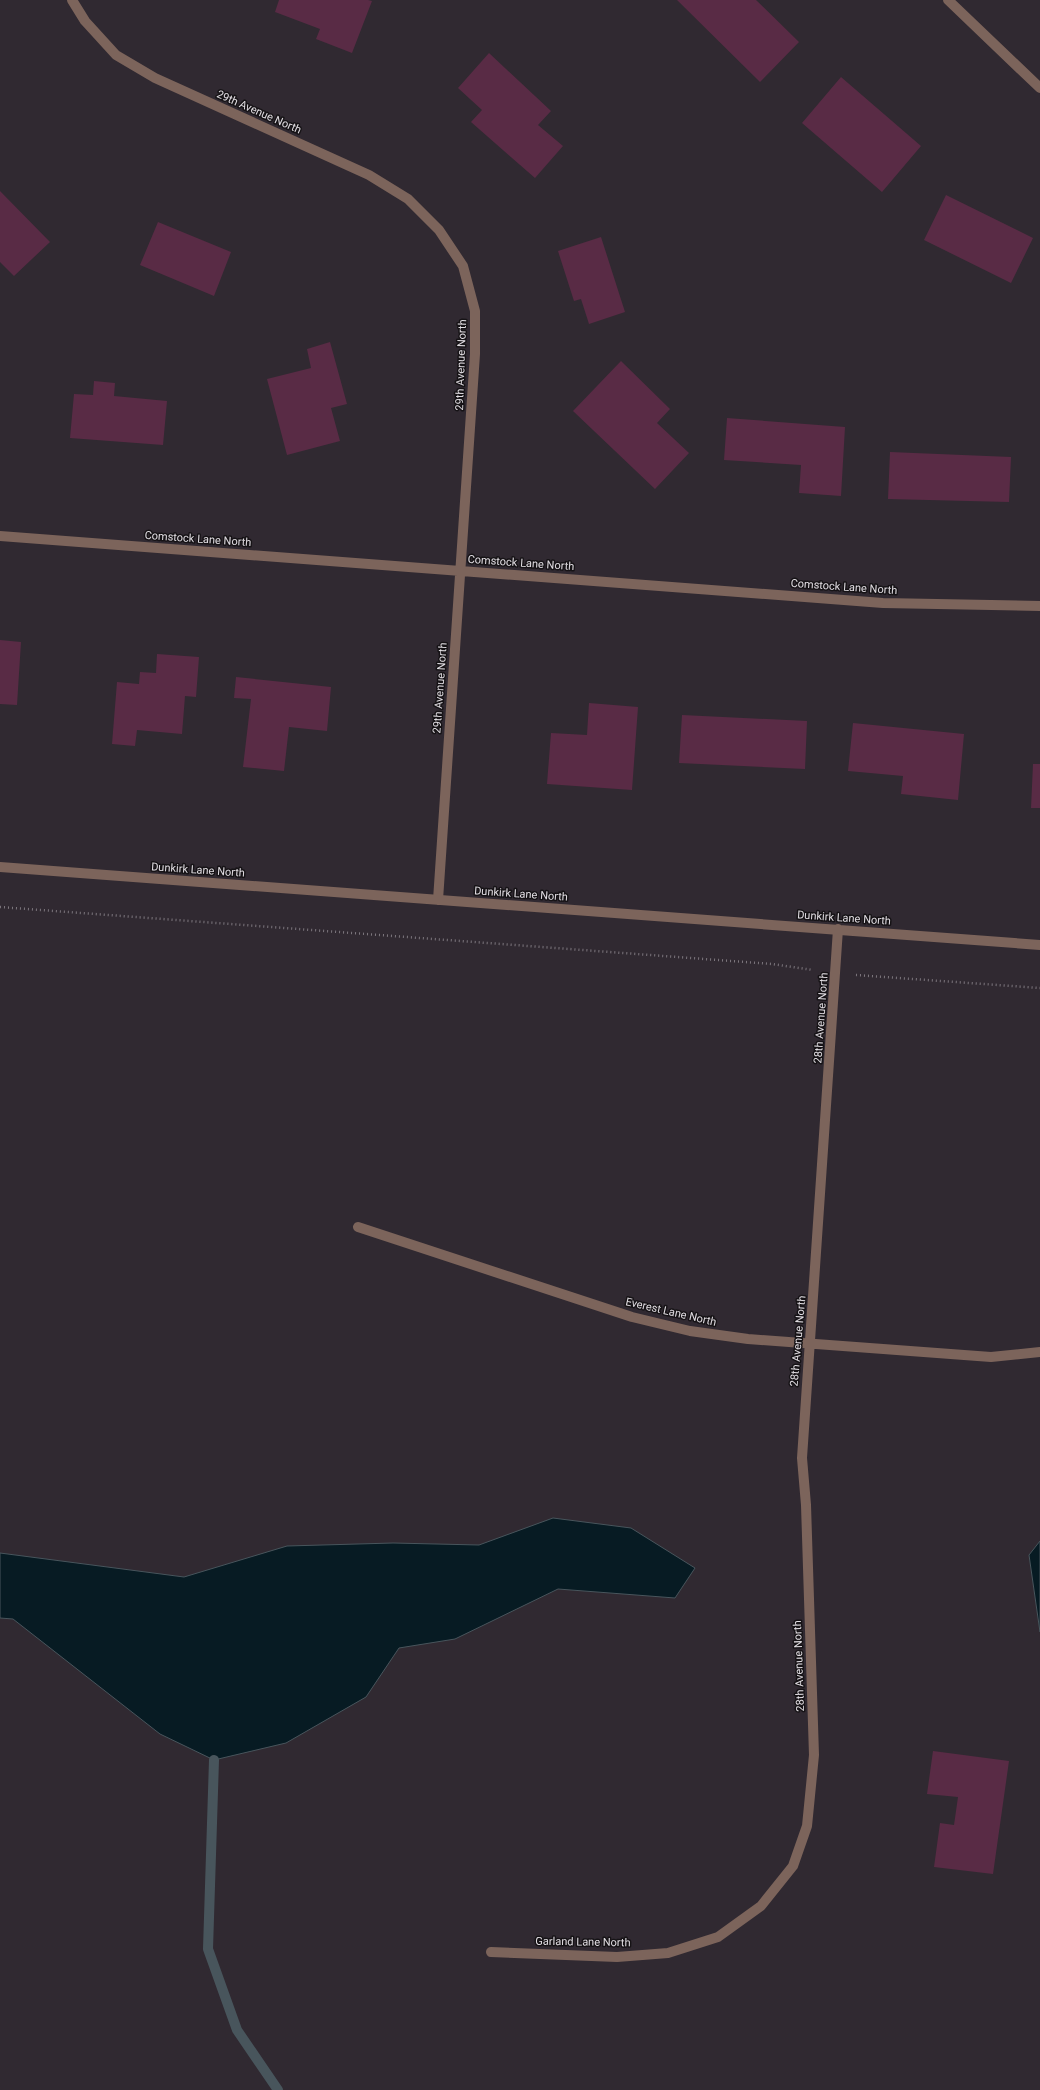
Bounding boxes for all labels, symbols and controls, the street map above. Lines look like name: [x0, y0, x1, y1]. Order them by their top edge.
street label: 29th Avenue North: [215, 88, 303, 136]
street label: 29th Avenue North: [453, 319, 469, 411]
street label: Comstock Lane North: [144, 529, 252, 549]
street label: Comstock Lane North: [467, 553, 575, 573]
street label: Comstock Lane North: [790, 577, 898, 597]
street label: 29th Avenue North: [430, 642, 450, 734]
street label: Dunkirk Lane North: [151, 860, 245, 880]
street label: Dunkirk Lane North: [474, 884, 568, 904]
street label: Dunkirk Lane North: [797, 908, 891, 928]
street label: 28th Avenue North: [811, 972, 831, 1064]
street label: Everest Lane North: [624, 1295, 718, 1329]
street label: 28th Avenue North: [788, 1295, 808, 1387]
street label: 28th Avenue North: [791, 1620, 807, 1712]
street label: Garland Lane North: [535, 1935, 631, 1949]

